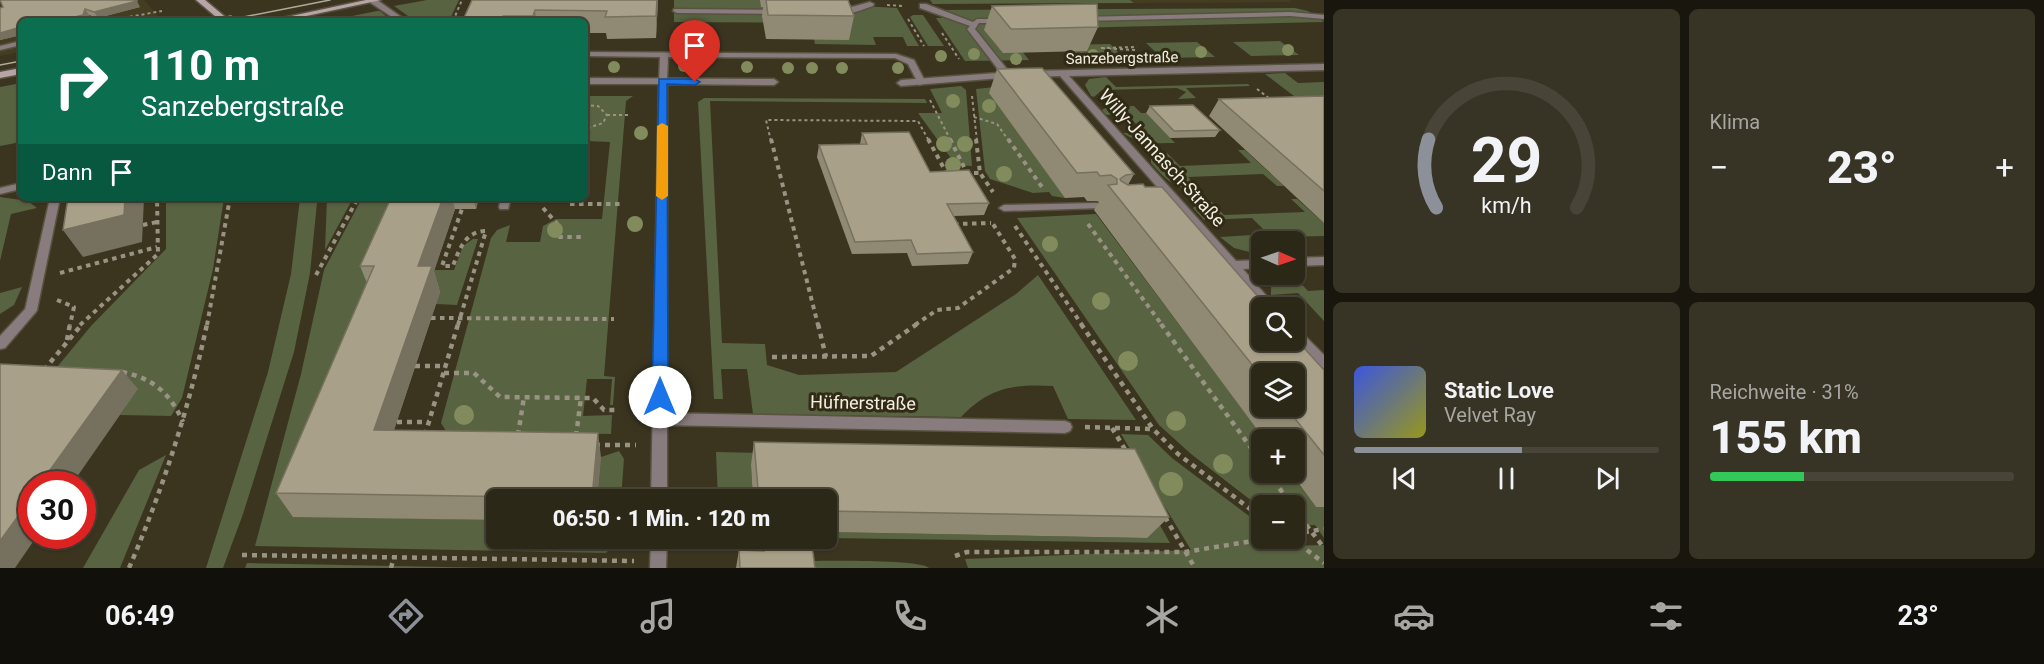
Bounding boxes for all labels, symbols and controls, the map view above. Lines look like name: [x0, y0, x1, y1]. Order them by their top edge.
pin: [669, 20, 720, 82]
icon: arrive: [678, 29, 711, 62]
text: 110 m: [141, 41, 260, 90]
icon: right: [42, 42, 120, 120]
street label: Sanzebergstraße: [1065, 48, 1179, 68]
street label: Willy-Jannasch-Straße: [1095, 85, 1230, 231]
text: Sanzebergstraße: [141, 91, 344, 123]
text: Klima: [1710, 110, 1760, 134]
text: 29: [1470, 124, 1542, 197]
text: 23°: [1827, 141, 1897, 194]
text: −: [1710, 148, 1728, 187]
text: +: [1995, 148, 2014, 187]
icon: arrive: [105, 156, 138, 189]
text: Dann: [42, 160, 93, 185]
text: km/h: [1481, 193, 1531, 218]
north arrow: [1251, 231, 1305, 285]
map controls: [1251, 231, 1305, 549]
button: search: [1251, 297, 1305, 351]
button: layers: [1251, 363, 1305, 417]
position arrow: [628, 365, 692, 429]
text: Static Love: [1444, 378, 1554, 403]
text: Reichweite · 31%: [1710, 380, 1859, 404]
street label: Hüfnerstraße: [810, 391, 916, 414]
text: Velvet Ray: [1444, 403, 1536, 427]
text: 155 km: [1710, 411, 1862, 464]
button: +: [1251, 429, 1305, 483]
icon: previous: [1388, 462, 1421, 495]
icon: pause: [1490, 462, 1523, 495]
icon: next: [1591, 462, 1624, 495]
speed limit sign: 30: [18, 471, 96, 549]
button: −: [1251, 495, 1305, 549]
text: 06:50 · 1 Min. · 120 m: [553, 506, 770, 531]
icon: directions: [385, 595, 427, 637]
icon: music: [637, 595, 679, 637]
icon: phone: [889, 595, 931, 637]
icon: climate: [1141, 595, 1183, 637]
icon: car: [1393, 595, 1435, 637]
icon: filters: [1645, 595, 1687, 637]
text: 06:49: [105, 600, 175, 632]
text: 23°: [1897, 600, 1939, 632]

